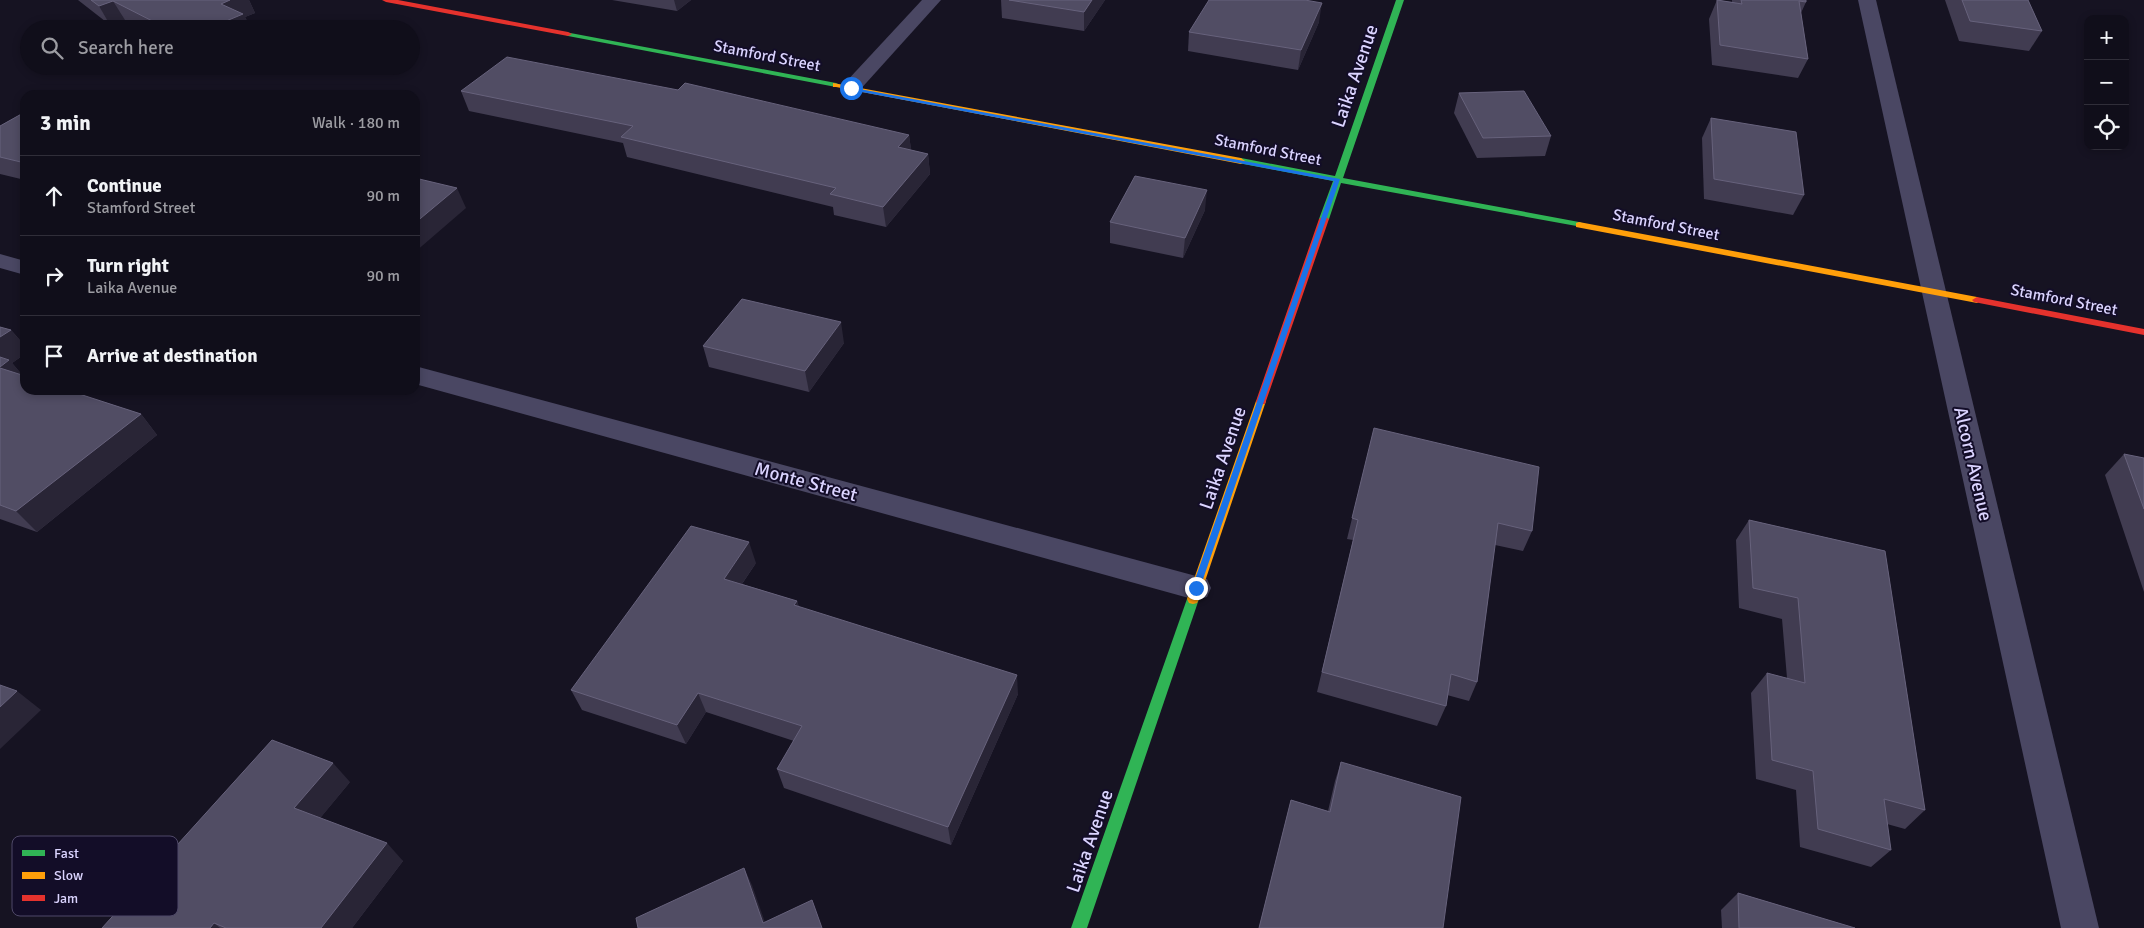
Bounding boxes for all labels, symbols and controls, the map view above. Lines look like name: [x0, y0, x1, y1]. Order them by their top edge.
map controls: [2084, 15, 2129, 150]
button: +: [2084, 15, 2129, 60]
search box: [20, 20, 420, 75]
street label: Laika Avenue: [1326, 21, 1384, 131]
icon: search: [38, 34, 66, 62]
text: Search here: [78, 36, 174, 60]
street label: Stamford Street: [712, 36, 822, 76]
button: −: [2084, 60, 2129, 105]
route start: [840, 77, 863, 100]
button: locate: [2084, 105, 2129, 150]
text: 3 min: [40, 110, 91, 136]
text: Walk · 180 m: [312, 113, 400, 133]
street label: Stamford Street: [1213, 130, 1323, 170]
text: Continue: [87, 174, 162, 198]
icon: ahead: [40, 182, 68, 210]
text: 90 m: [366, 186, 400, 206]
text: Stamford Street: [87, 198, 195, 218]
street label: Stamford Street: [1611, 205, 1721, 245]
text: Turn right: [87, 254, 169, 278]
icon: right: [40, 262, 68, 290]
text: 90 m: [366, 266, 400, 286]
text: Laika Avenue: [87, 278, 177, 298]
street label: Stamford Street: [2009, 280, 2119, 320]
icon: arrive: [40, 342, 68, 370]
text: Arrive at destination: [87, 344, 258, 368]
street label: Laika Avenue: [1194, 403, 1252, 513]
street label: Alcorn Avenue: [1948, 405, 1998, 523]
street label: Monte Street: [752, 457, 860, 507]
route end: [1185, 577, 1208, 600]
street label: Laika Avenue: [1061, 786, 1119, 896]
legend: [12, 836, 178, 916]
text: Fast: [54, 845, 79, 862]
text: Slow: [54, 867, 83, 884]
text: Jam: [54, 890, 78, 907]

